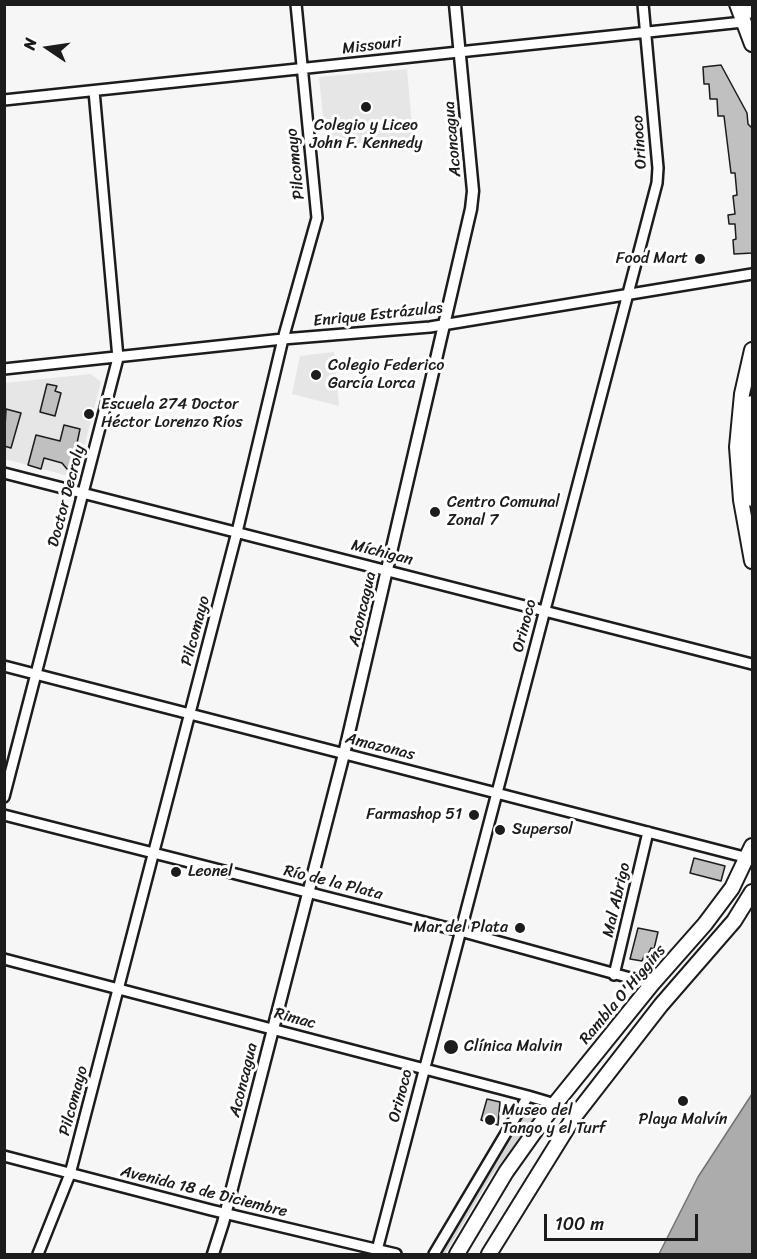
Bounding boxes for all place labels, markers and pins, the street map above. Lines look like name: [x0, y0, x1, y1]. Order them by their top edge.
marker: Colegio y Liceo John F. Kennedy: [359, 100, 373, 114]
place label: Colegio y Liceo John F. Kennedy: [309, 116, 423, 154]
place label: Food Mart: [616, 249, 688, 269]
marker: Food Mart: [693, 252, 707, 266]
place label: Colegio Federico García Lorca: [328, 356, 444, 394]
marker: Colegio Federico García Lorca: [309, 368, 323, 382]
place label: Escuela 274 Doctor Héctor Lorenzo Ríos: [101, 395, 243, 433]
marker: Escuela 274 Doctor Héctor Lorenzo Ríos: [82, 407, 96, 421]
place label: Centro Comunal Zonal 7: [447, 493, 560, 531]
marker: Centro Comunal Zonal 7: [428, 505, 442, 519]
place label: Farmashop 51: [366, 805, 462, 825]
marker: Farmashop 51: [467, 808, 481, 822]
place label: Supersol: [512, 820, 573, 840]
marker: Supersol: [493, 823, 507, 837]
place label: Leonel: [188, 862, 233, 882]
marker: Leonel: [169, 865, 183, 879]
place label: Mar del Plata: [413, 918, 508, 938]
marker: Mar del Plata: [513, 921, 527, 935]
place label: Clínica Malvin: [464, 1037, 562, 1057]
marker: Clínica Malvin: [442, 1038, 460, 1056]
marker: Playa Malvín: [676, 1094, 690, 1108]
place label: Museo del Tango y el Turf: [502, 1101, 605, 1139]
place label: Playa Malvín: [639, 1110, 727, 1130]
marker: Museo del Tango y el Turf: [483, 1113, 497, 1127]

